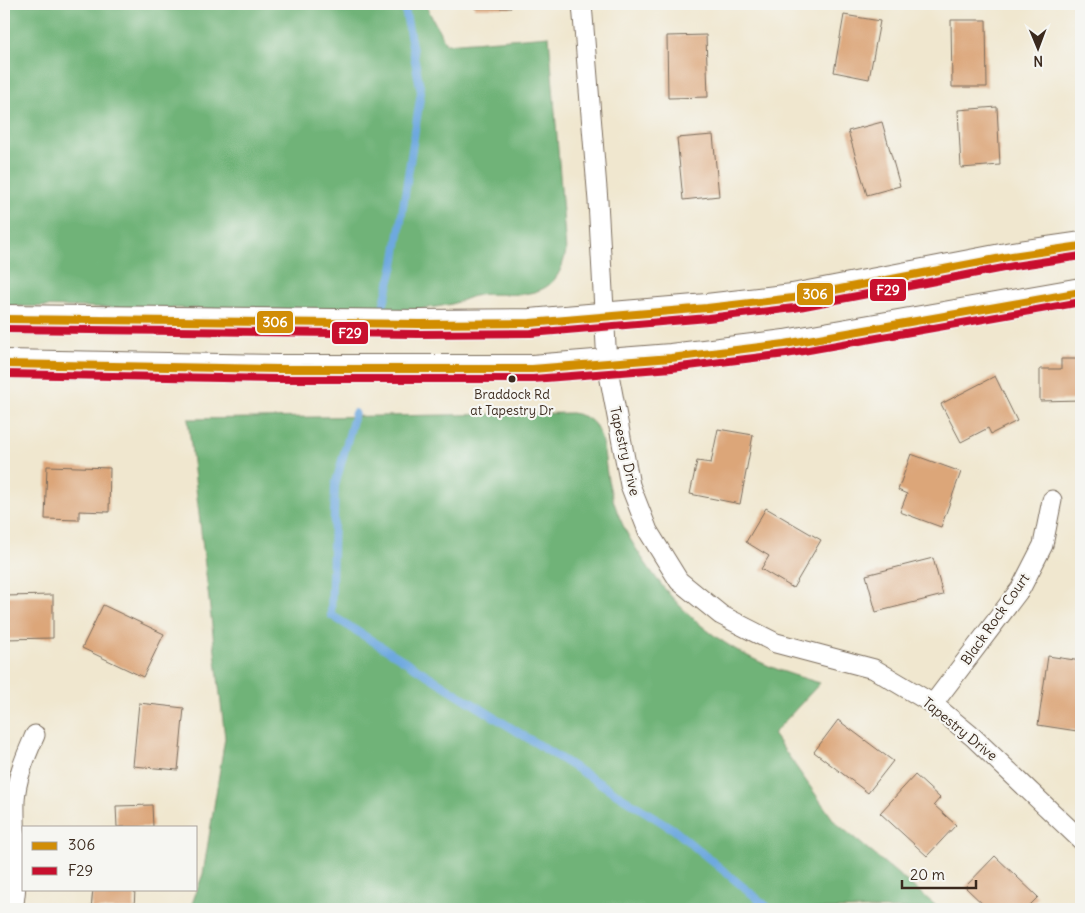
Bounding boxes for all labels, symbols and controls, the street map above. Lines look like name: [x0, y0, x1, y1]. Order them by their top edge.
north arrow: [1012, 22, 1062, 72]
text: N: [1033, 52, 1043, 70]
line badge: F29: [869, 278, 907, 302]
text: F29: [876, 281, 900, 299]
line badge: 306: [796, 282, 834, 306]
text: 306: [802, 285, 828, 303]
line badge: 306: [256, 310, 294, 334]
text: 306: [262, 313, 288, 331]
line badge: F29: [331, 321, 369, 345]
text: F29: [338, 324, 362, 342]
marker: Braddock Rd at Tapestry Dr: [507, 374, 517, 384]
place label: Braddock Rd at Tapestry Dr: [470, 386, 554, 419]
street label: Tapestry Drive: [606, 405, 644, 497]
street label: Black Rock Court: [957, 570, 1033, 668]
street label: Tapestry Drive: [919, 693, 1001, 765]
legend: [22, 826, 198, 890]
text: 306: [68, 835, 95, 854]
scale bar: [902, 858, 976, 890]
text: F29: [68, 861, 93, 880]
text: 20 m: [910, 865, 945, 884]

